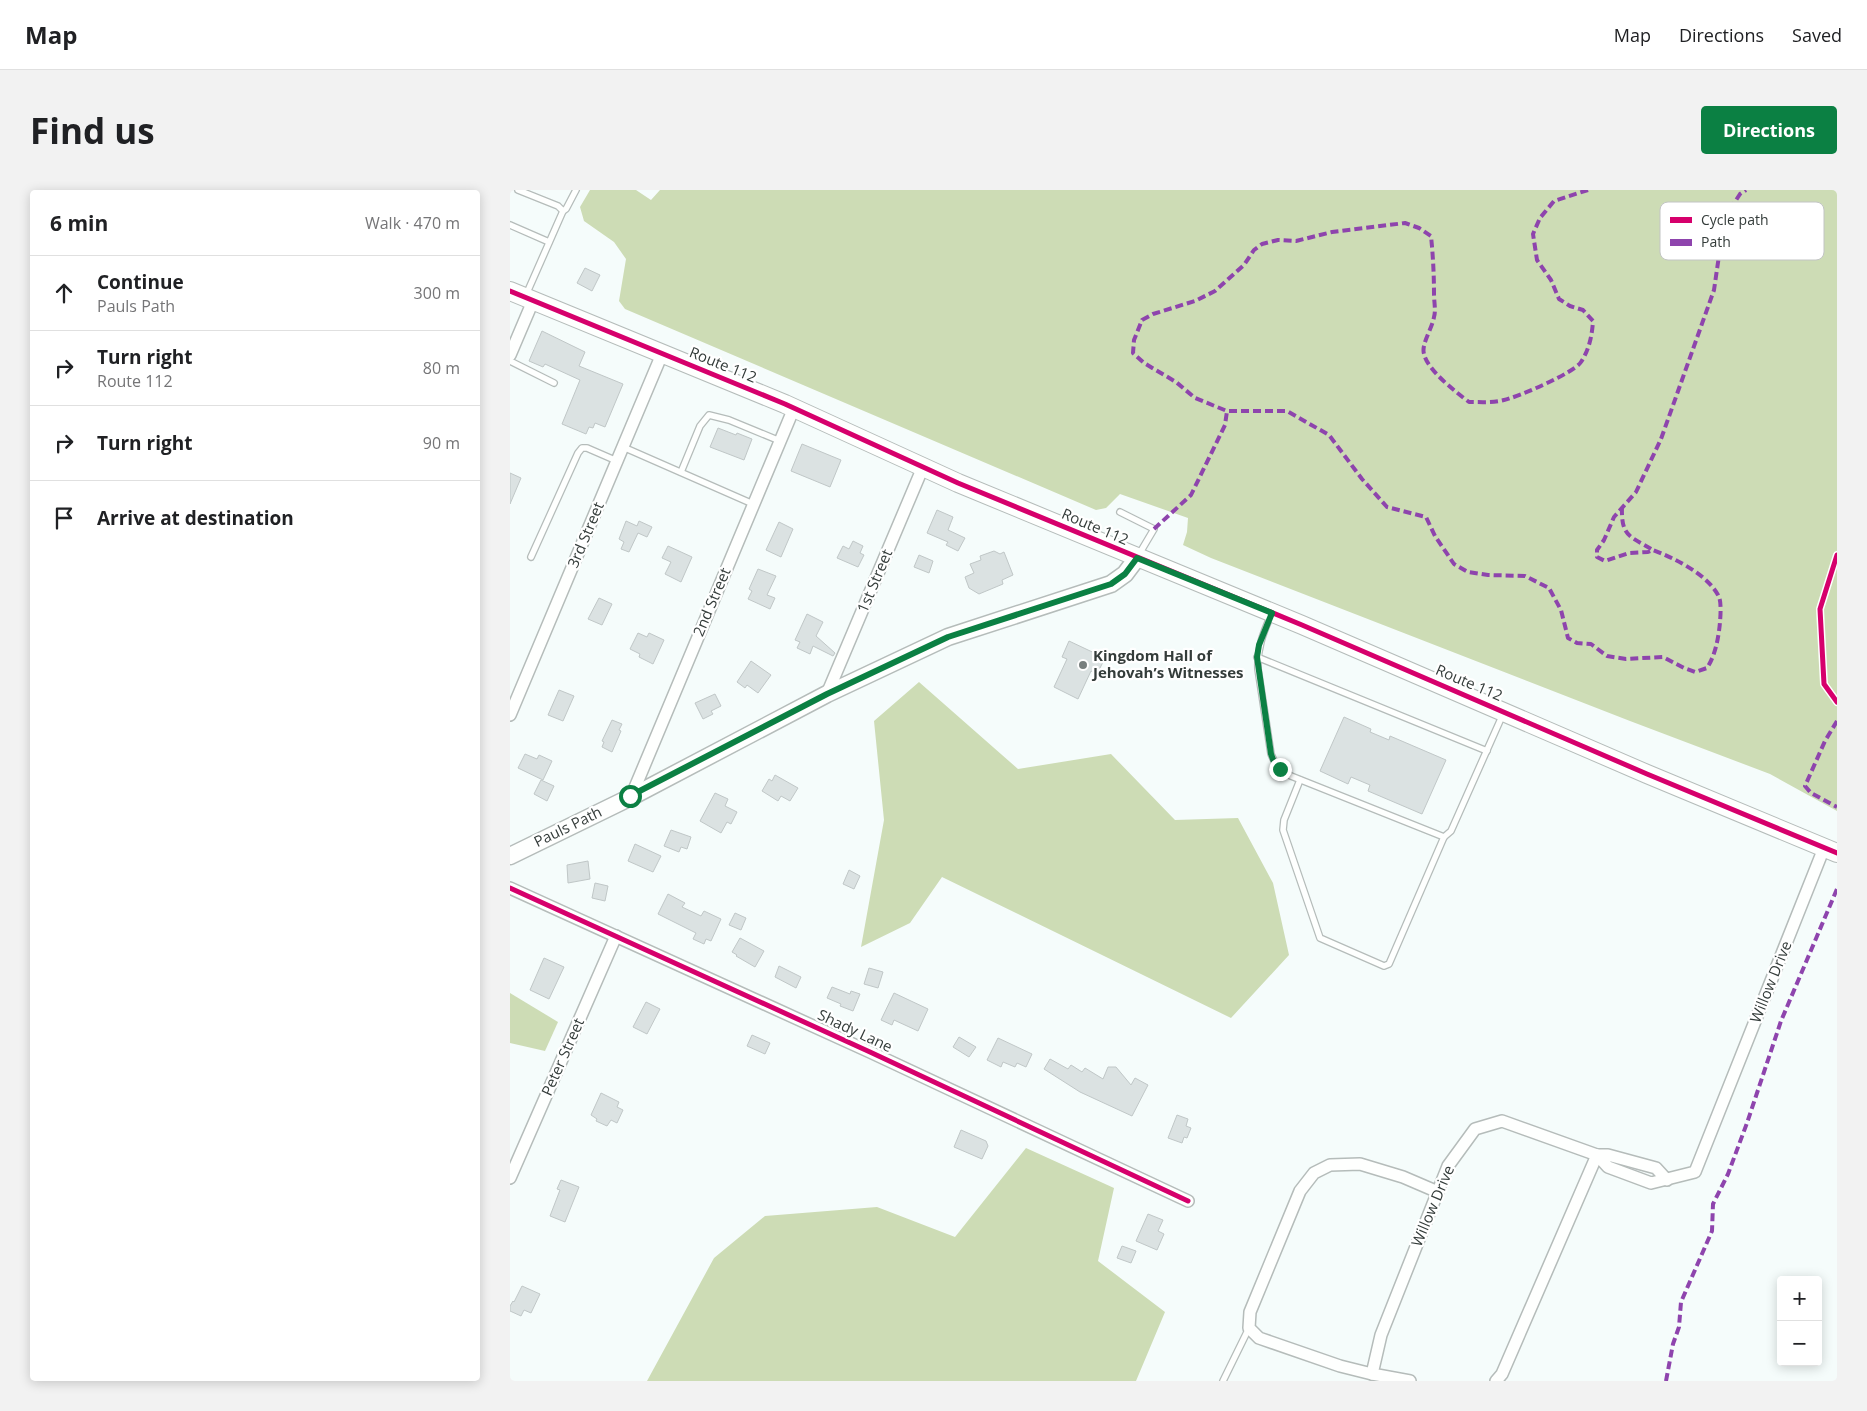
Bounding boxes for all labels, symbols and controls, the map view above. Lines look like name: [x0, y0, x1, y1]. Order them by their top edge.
text: Map: [25, 18, 77, 51]
text: Map: [1614, 23, 1651, 47]
text: Directions: [1679, 23, 1764, 47]
text: Saved: [1792, 23, 1842, 47]
button: Directions: [1701, 106, 1837, 154]
text: Find us: [30, 107, 155, 154]
legend: [1660, 202, 1824, 260]
text: 6 min: [50, 209, 108, 237]
text: Cycle path: [1701, 210, 1769, 229]
text: Walk · 470 m: [365, 212, 460, 234]
text: Path: [1701, 232, 1731, 251]
text: Continue: [97, 269, 184, 295]
icon: ahead: [50, 279, 78, 307]
text: 300 m: [414, 282, 460, 304]
text: Pauls Path: [97, 295, 175, 317]
street label: Route 112: [687, 342, 760, 387]
text: Turn right: [97, 344, 192, 370]
icon: right: [50, 354, 78, 382]
text: 80 m: [423, 357, 460, 379]
text: Route 112: [97, 370, 173, 392]
icon: right: [50, 429, 78, 457]
text: Turn right: [97, 430, 192, 456]
text: 90 m: [423, 432, 460, 454]
street label: 3rd Street: [562, 499, 608, 571]
street label: Route 112: [1059, 503, 1132, 549]
icon: arrive: [50, 504, 78, 532]
text: Arrive at destination: [97, 505, 294, 531]
street label: 1st Street: [852, 546, 896, 615]
street label: 2nd Street: [688, 564, 734, 639]
place label: Kingdom Hall of Jehovah’s Witnesses: [1091, 645, 1244, 682]
marker: Kingdom Hall of Jehovah’s Witnesses: [1077, 659, 1089, 671]
street label: Route 112: [1433, 659, 1506, 705]
route end: [1269, 758, 1292, 781]
route start: [619, 785, 642, 808]
street label: Pauls Path: [530, 801, 605, 851]
street label: Willow Drive: [1745, 938, 1796, 1025]
street label: Shady Lane: [815, 1004, 896, 1056]
street label: Peter Street: [536, 1015, 588, 1099]
street label: Willow Drive: [1406, 1162, 1458, 1249]
map controls: [1777, 1276, 1822, 1366]
button: +: [1777, 1276, 1822, 1321]
button: −: [1777, 1321, 1822, 1366]

